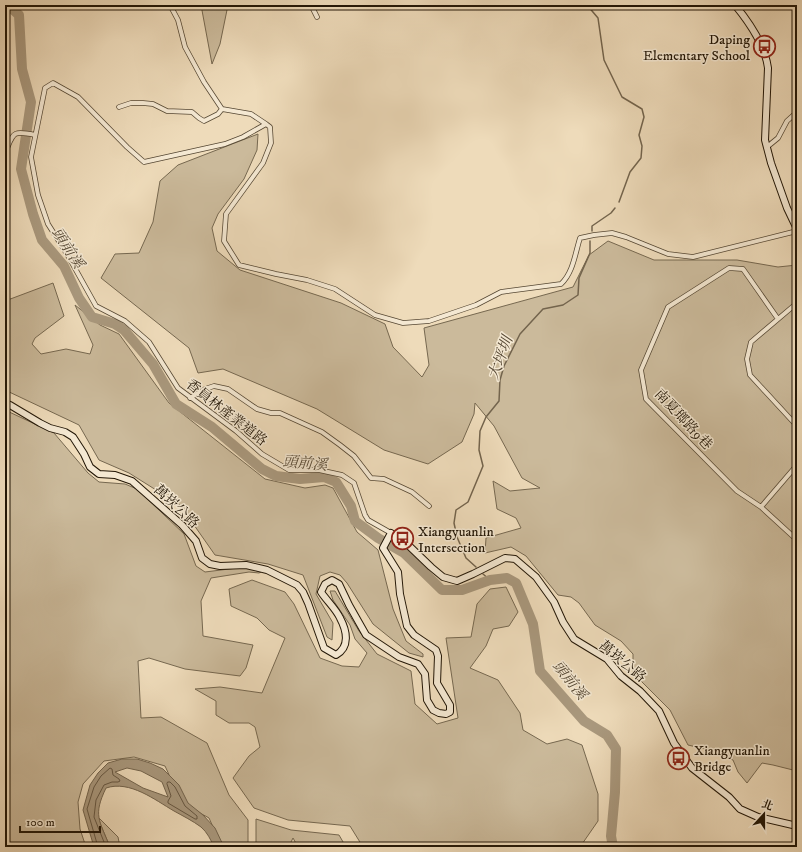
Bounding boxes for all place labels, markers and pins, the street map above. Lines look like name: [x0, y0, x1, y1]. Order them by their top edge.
place label: Daping Elementary School: [643, 31, 751, 65]
bus stop icon: Daping Elementary School: [752, 34, 778, 60]
place label: Xiangyuanlin Intersection: [418, 523, 494, 557]
bus stop icon: Xiangyuanlin Intersection: [389, 526, 415, 552]
place label: Xiangyuanlin Bridge: [694, 742, 770, 776]
bus stop icon: Xiangyuanlin Bridge: [666, 745, 692, 771]

